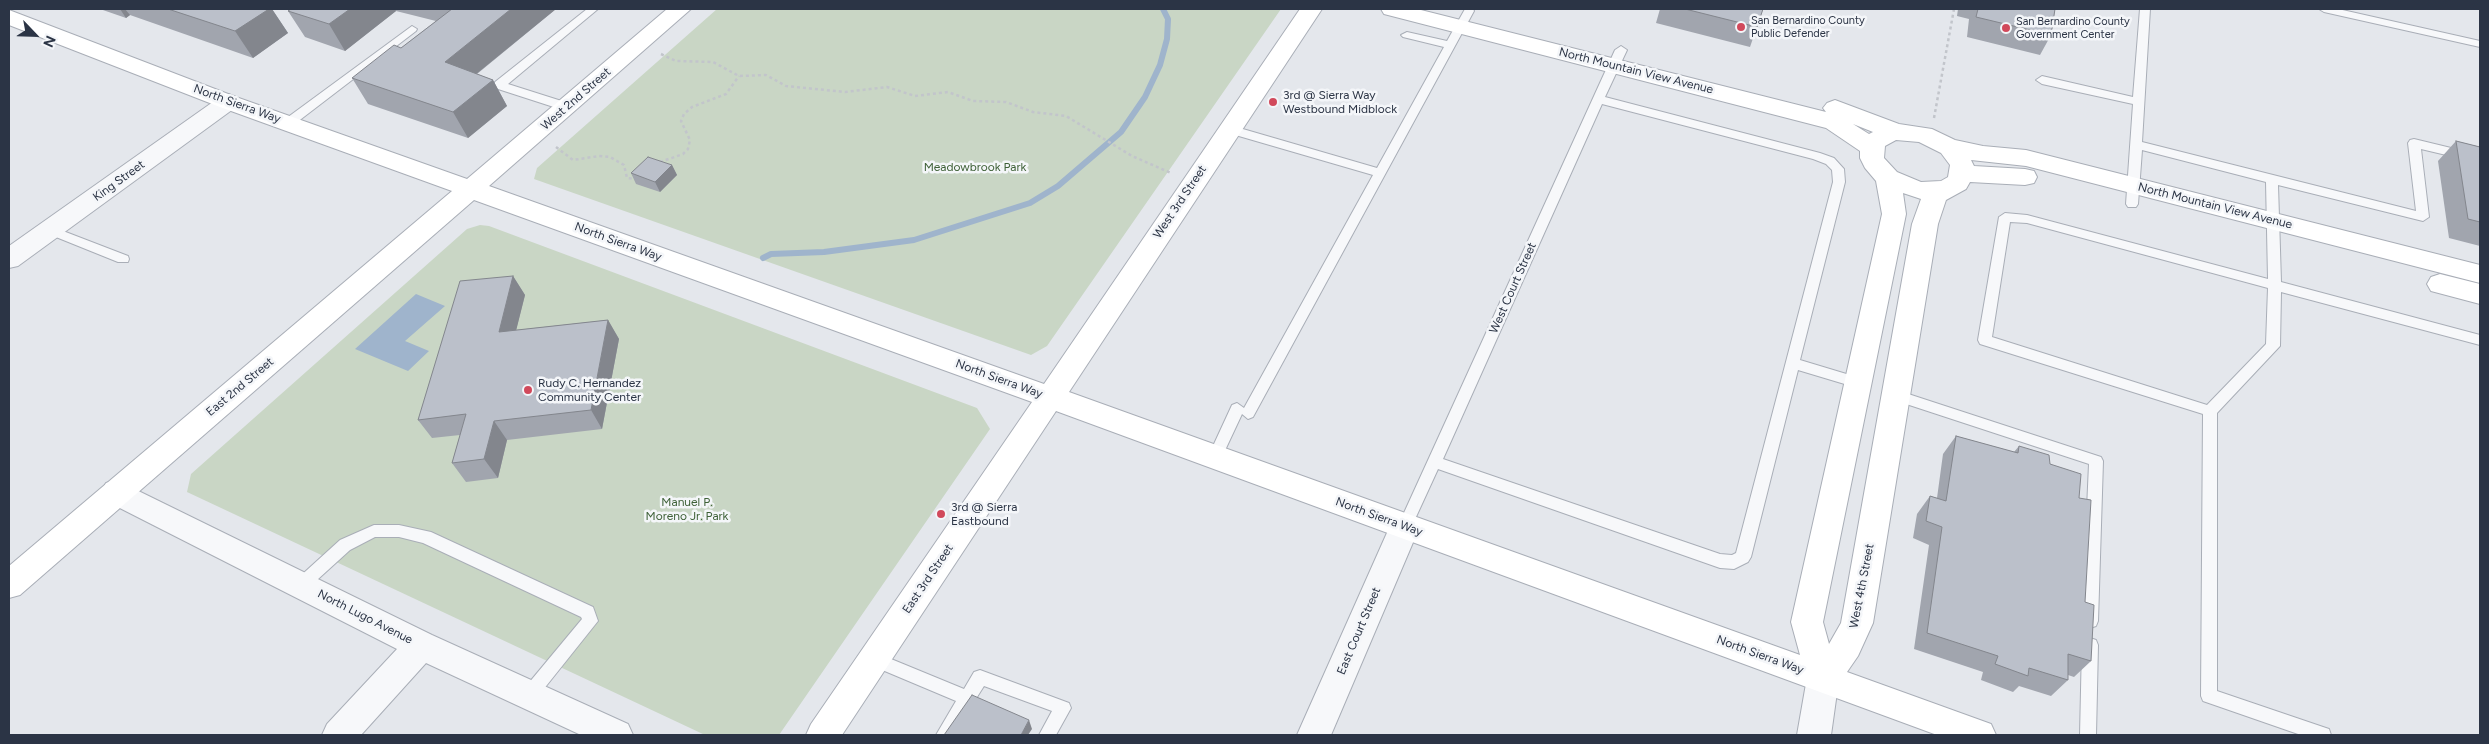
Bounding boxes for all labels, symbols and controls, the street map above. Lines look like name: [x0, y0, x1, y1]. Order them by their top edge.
north arrow: [10, 10, 60, 60]
place label: San Bernardino County Public Defender: [1751, 14, 1865, 40]
place label: San Bernardino County Government Center: [2016, 15, 2130, 41]
marker: San Bernardino County Public Defender: [1735, 21, 1747, 33]
marker: San Bernardino County Government Center: [2000, 22, 2012, 34]
text: N: [39, 33, 59, 50]
street label: North Mountain View Avenue: [1557, 45, 1715, 97]
street label: West 2nd Street: [538, 65, 614, 133]
street label: North Sierra Way: [191, 82, 283, 126]
place label: 3rd @ Sierra Way Westbound Midblock: [1283, 88, 1397, 116]
marker: 3rd @ Sierra Way Westbound Midblock: [1267, 96, 1279, 108]
street label: King Street: [90, 157, 148, 205]
park label: Meadowbrook Park: [924, 160, 1026, 174]
street label: West 3rd Street: [1150, 163, 1210, 241]
street label: North Mountain View Avenue: [2136, 180, 2294, 232]
street label: North Sierra Way: [572, 220, 664, 264]
street label: West Court Street: [1486, 240, 1540, 336]
street label: East 2nd Street: [203, 355, 277, 419]
street label: North Sierra Way: [953, 357, 1045, 401]
place label: Rudy C. Hernandez Community Center: [538, 376, 641, 404]
marker: Rudy C. Hernandez Community Center: [522, 384, 534, 396]
park label: Manuel P. Moreno Jr. Park: [646, 495, 728, 523]
street label: North Sierra Way: [1333, 495, 1425, 539]
place label: 3rd @ Sierra Eastbound: [951, 500, 1017, 528]
marker: 3rd @ Sierra Eastbound: [935, 508, 947, 520]
street label: East 3rd Street: [900, 542, 956, 616]
street label: West 4th Street: [1847, 542, 1877, 630]
street label: East Court Street: [1334, 585, 1384, 677]
street label: North Lugo Avenue: [315, 587, 415, 647]
street label: North Sierra Way: [1714, 633, 1806, 677]

